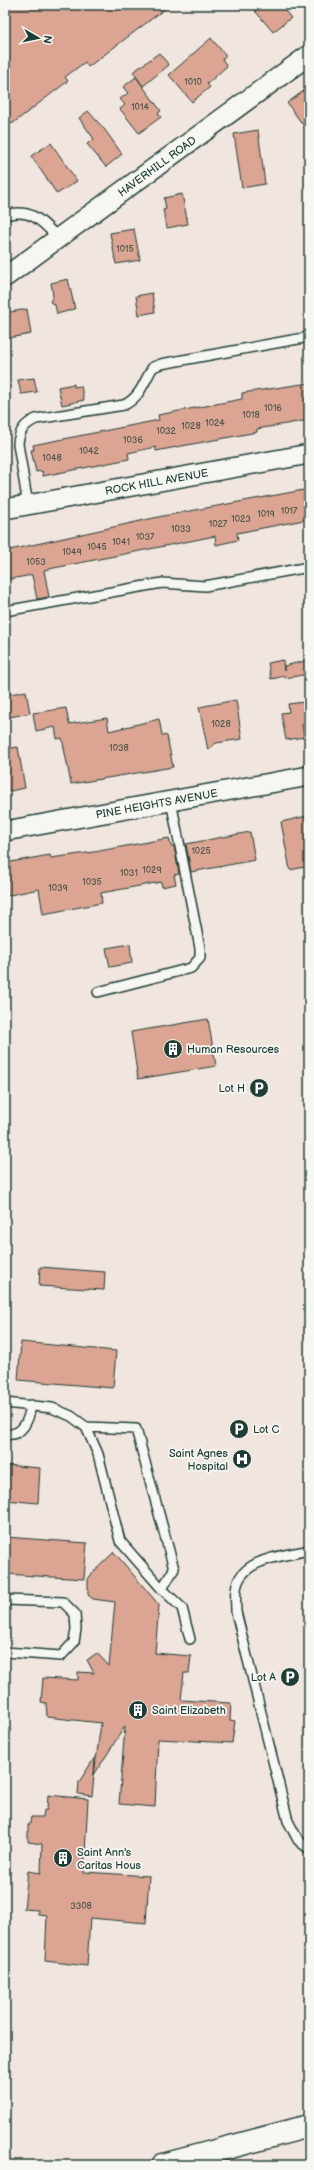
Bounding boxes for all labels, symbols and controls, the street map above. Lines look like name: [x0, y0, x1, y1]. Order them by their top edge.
north arrow: [18, 18, 58, 58]
text: N: [40, 34, 54, 45]
house number: 1010: [184, 77, 202, 88]
house number: 1014: [131, 102, 149, 113]
street label: HAVERHILL ROAD: [115, 133, 198, 199]
house number: 1015: [116, 244, 134, 255]
house number: 1016: [264, 403, 282, 414]
house number: 1018: [242, 410, 260, 421]
house number: 1024: [205, 418, 225, 429]
house number: 1028: [181, 421, 201, 432]
house number: 1032: [156, 426, 176, 437]
house number: 1036: [123, 435, 143, 446]
house number: 1042: [79, 446, 99, 457]
house number: 1048: [42, 453, 62, 464]
street label: ROCK HILL AVENUE: [104, 466, 209, 497]
house number: 1017: [281, 506, 298, 517]
house number: 1019: [257, 509, 275, 520]
house number: 1023: [231, 514, 251, 525]
house number: 1027: [209, 519, 228, 530]
house number: 1033: [171, 524, 191, 535]
house number: 1037: [136, 532, 155, 543]
house number: 1041: [112, 537, 130, 548]
house number: 1045: [87, 542, 107, 553]
house number: 1049: [62, 547, 82, 558]
house number: 1053: [26, 557, 46, 568]
house number: 1028: [211, 719, 231, 730]
house number: 1038: [109, 743, 129, 754]
street label: PINE HEIGHTS AVENUE: [95, 786, 219, 821]
house number: 1025: [191, 846, 211, 857]
house number: 1029: [142, 865, 162, 876]
house number: 1031: [120, 868, 138, 879]
house number: 1035: [82, 877, 102, 888]
house number: 1039: [48, 883, 68, 894]
building icon: Human Resources: [162, 1038, 184, 1060]
place label: Human Resources: [187, 1043, 280, 1056]
parking icon: Lot H: [248, 1077, 270, 1099]
place label: Lot H: [219, 1082, 245, 1095]
parking icon: Lot C: [228, 1418, 250, 1440]
place label: Lot C: [253, 1423, 279, 1436]
place label: Saint Agnes Hospital: [169, 1447, 229, 1473]
hospital icon: Saint Agnes Hospital: [231, 1448, 253, 1470]
parking icon: Lot A: [279, 1666, 301, 1688]
place label: Lot A: [251, 1671, 276, 1684]
building icon: Saint Elizabeth: [127, 1699, 149, 1721]
place label: Saint Elizabeth: [152, 1704, 226, 1717]
place label: Saint Ann's Caritas Hous: [77, 1846, 142, 1872]
building icon: Saint Ann's Caritas Hous: [52, 1847, 74, 1869]
house number: 3308: [70, 1901, 92, 1912]

